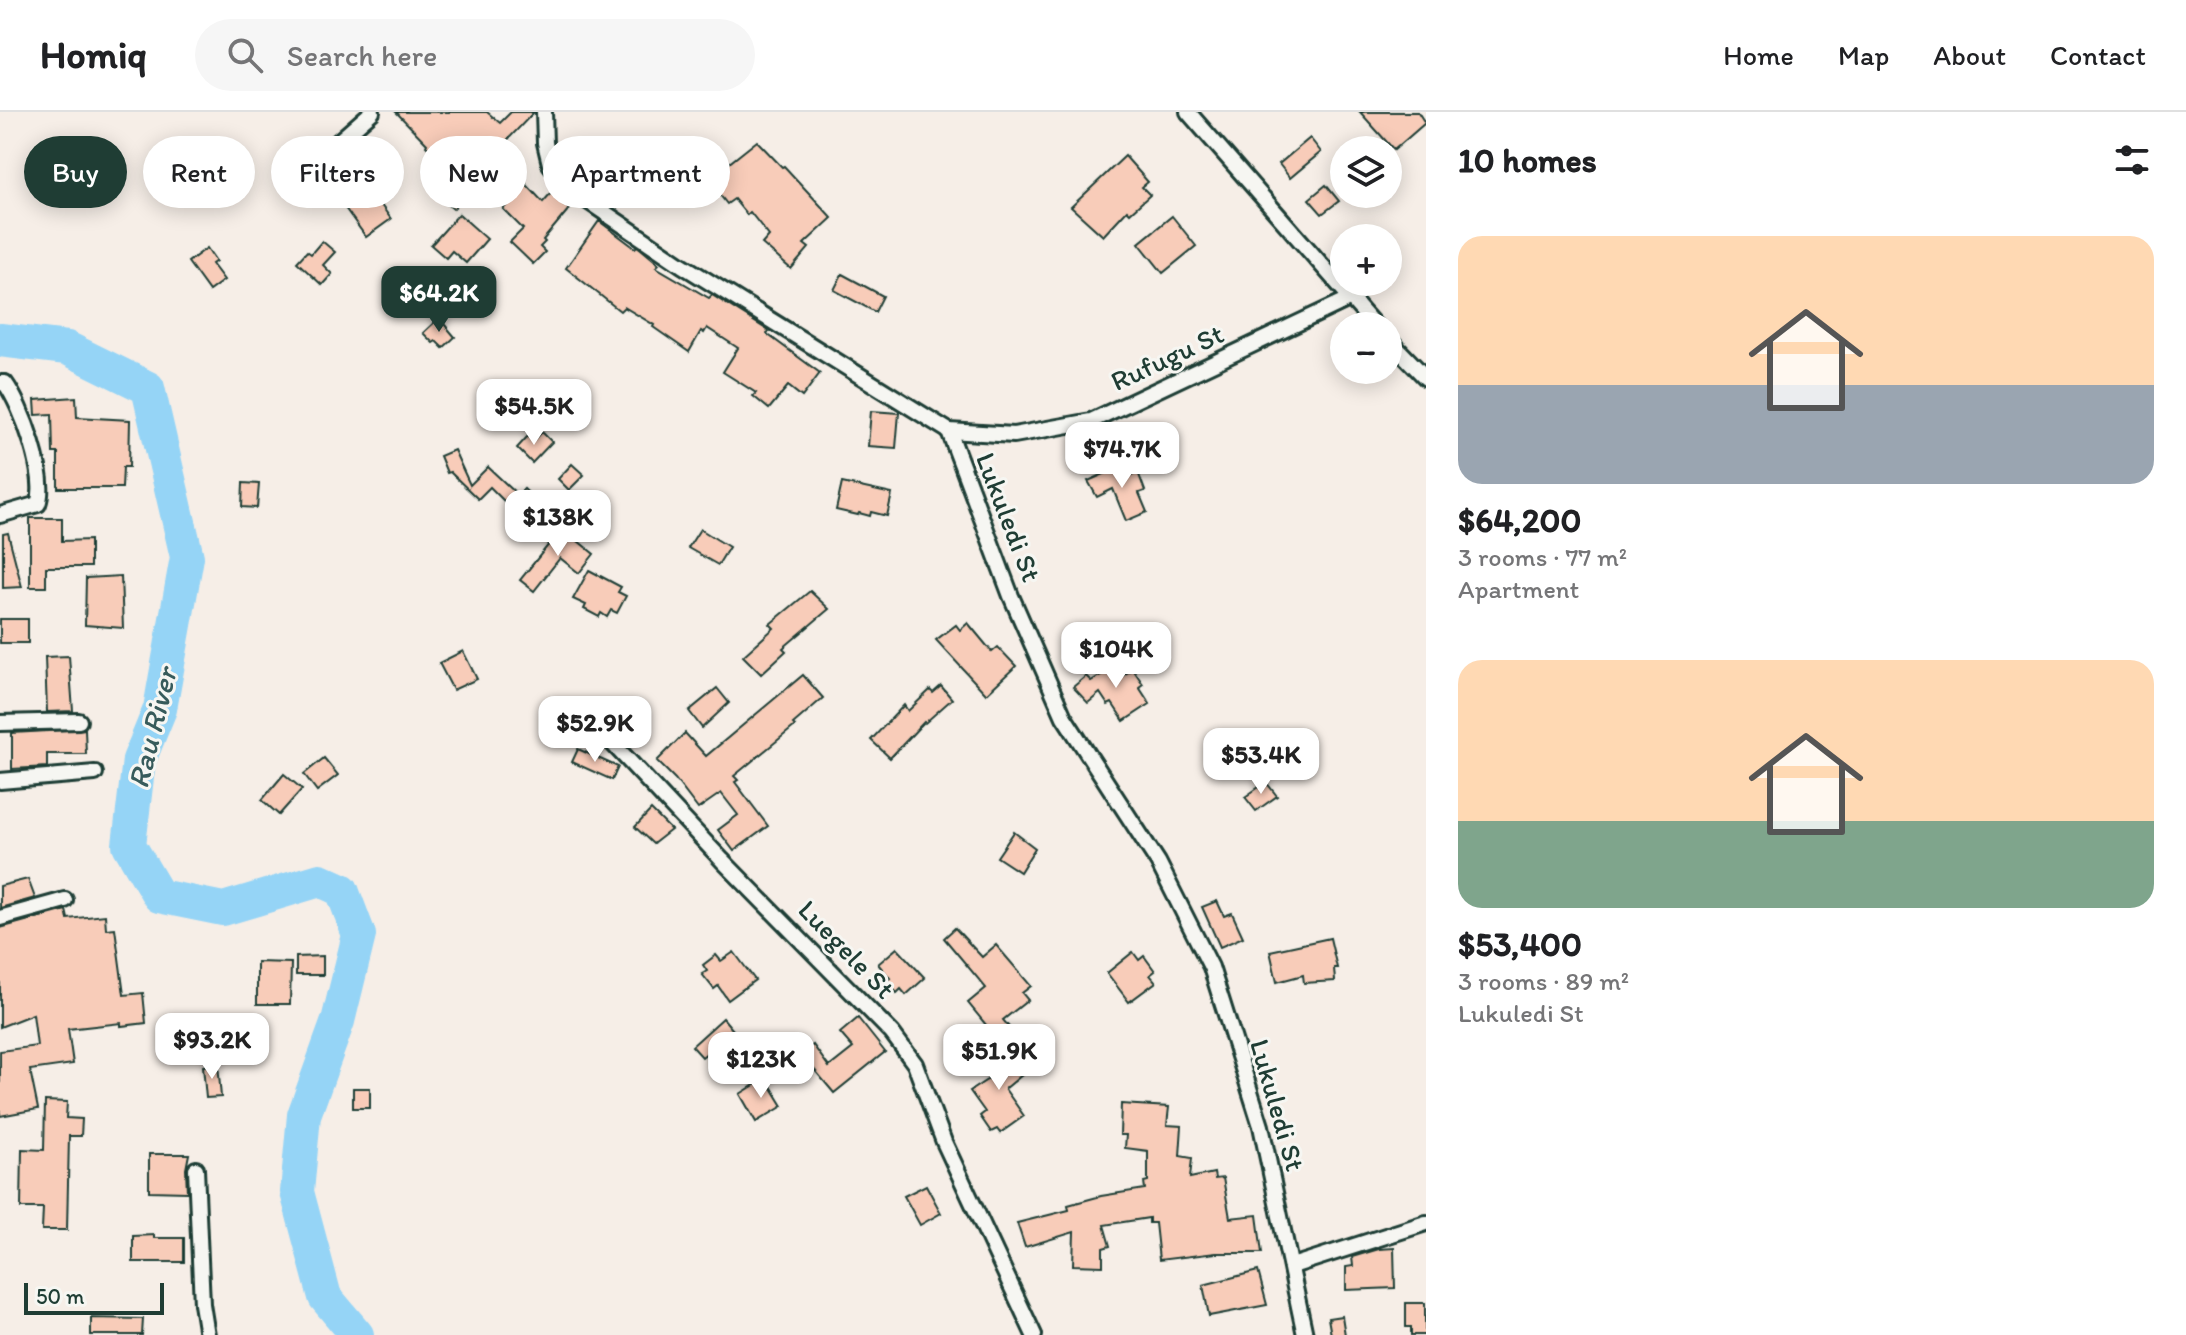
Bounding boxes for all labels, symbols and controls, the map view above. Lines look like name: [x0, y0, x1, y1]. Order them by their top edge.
search box: [195, 19, 755, 91]
text: Homiq: [40, 32, 147, 78]
icon: search: [223, 33, 267, 77]
text: Search here: [287, 37, 437, 74]
text: Home: [1723, 38, 1794, 72]
text: Map: [1838, 38, 1889, 72]
text: About: [1933, 38, 2006, 72]
text: Contact: [2050, 38, 2146, 72]
chip: Buy: [24, 136, 127, 208]
chip: Rent: [143, 136, 255, 208]
chip: Filters: [271, 136, 404, 208]
chip: New: [420, 136, 527, 208]
chip: Apartment: [543, 136, 730, 208]
map controls: [1330, 136, 1402, 384]
button: layers: [1330, 136, 1402, 208]
icon: filters: [2110, 138, 2154, 182]
text: 10 homes: [1458, 140, 1597, 181]
button: +: [1330, 224, 1402, 296]
pin: $64.2K: [374, 266, 504, 334]
text: $64.2K: [399, 276, 479, 308]
icon: home: [1734, 288, 1878, 432]
button: −: [1330, 312, 1402, 384]
street label: Rufugu St: [1105, 316, 1229, 398]
pin: $54.5K: [469, 379, 599, 447]
text: $54.5K: [494, 389, 574, 421]
pin: $74.7K: [1057, 422, 1187, 490]
text: $74.7K: [1083, 432, 1161, 464]
street label: Lukuledi St: [969, 448, 1049, 586]
pin: $138K: [502, 490, 614, 558]
text: $138K: [523, 500, 593, 532]
text: $64,200: [1458, 500, 1582, 541]
text: 3 rooms · 77 m²: [1458, 541, 1627, 573]
text: Apartment: [1458, 573, 1579, 605]
pin: $104K: [1060, 622, 1172, 690]
text: $104K: [1079, 632, 1153, 664]
water label: Rau River: [119, 660, 186, 792]
pin: $52.9K: [530, 696, 660, 764]
text: $52.9K: [556, 706, 634, 738]
icon: home: [1734, 712, 1878, 856]
pin: $53.4K: [1196, 728, 1326, 796]
text: $53.4K: [1221, 738, 1301, 770]
street label: Luegele St: [792, 892, 902, 1006]
text: $53,400: [1458, 924, 1582, 965]
text: 3 rooms · 89 m²: [1458, 965, 1629, 997]
text: Lukuledi St: [1458, 997, 1584, 1029]
pin: $93.2K: [147, 1013, 277, 1081]
text: $93.2K: [173, 1023, 251, 1055]
pin: $51.9K: [934, 1024, 1064, 1092]
pin: $123K: [705, 1032, 817, 1100]
text: $51.9K: [961, 1034, 1037, 1066]
street label: Lukuledi St: [1243, 1035, 1313, 1175]
text: $123K: [726, 1042, 796, 1074]
scale bar: [24, 1279, 164, 1315]
text: 50 m: [36, 1283, 85, 1310]

